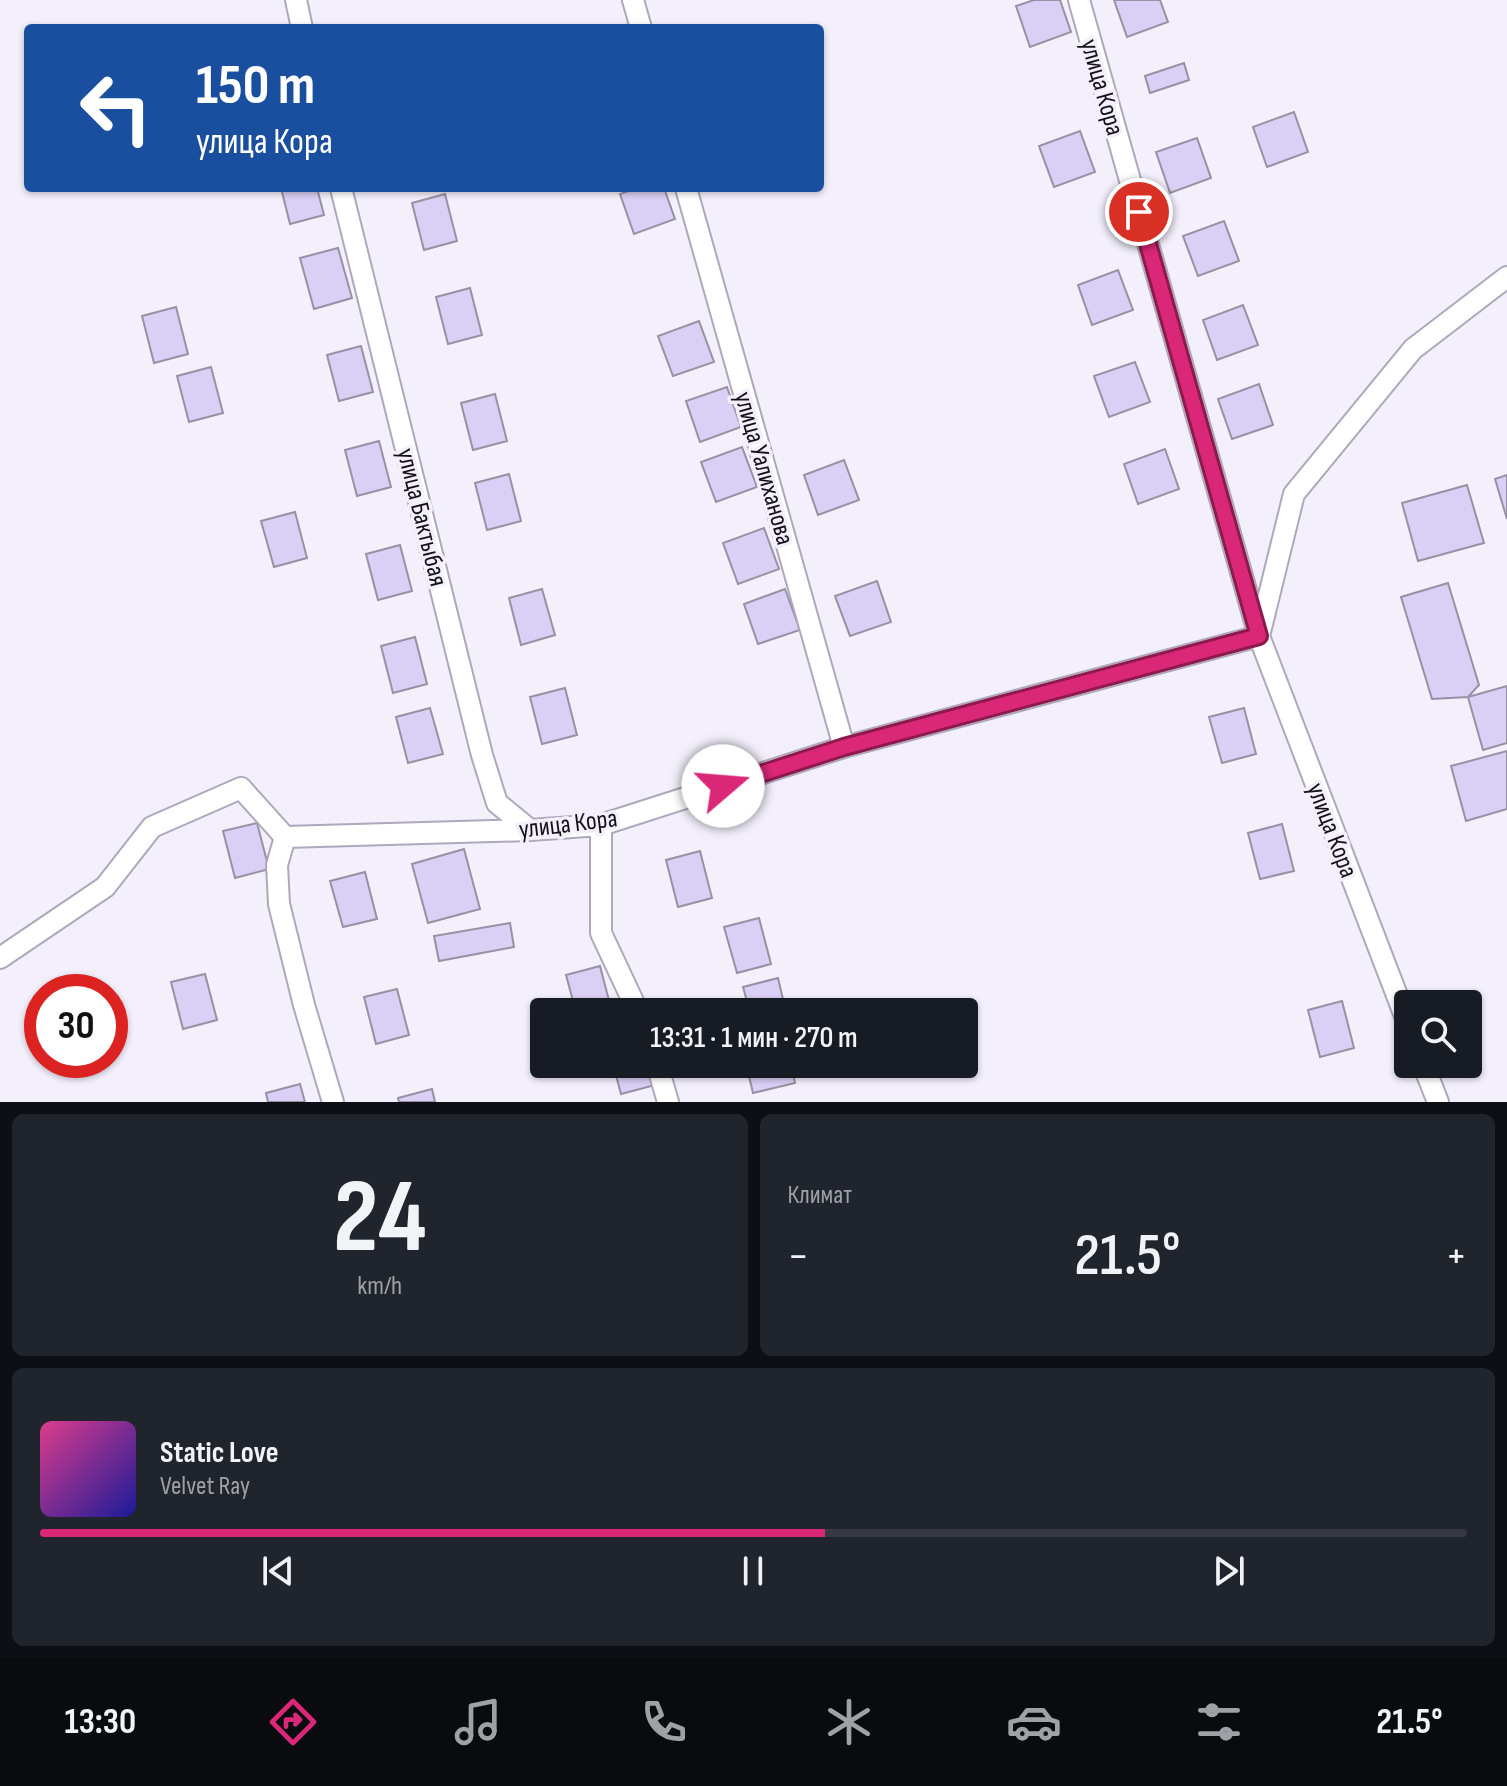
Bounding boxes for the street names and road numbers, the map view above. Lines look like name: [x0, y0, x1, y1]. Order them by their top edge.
street label: улица Кора: [1073, 36, 1130, 139]
street label: улица Уалиханова: [727, 388, 800, 549]
street label: улица Бактыбая: [389, 445, 454, 589]
street label: улица Кора: [1299, 779, 1364, 882]
street label: улица Кора: [517, 803, 619, 846]

